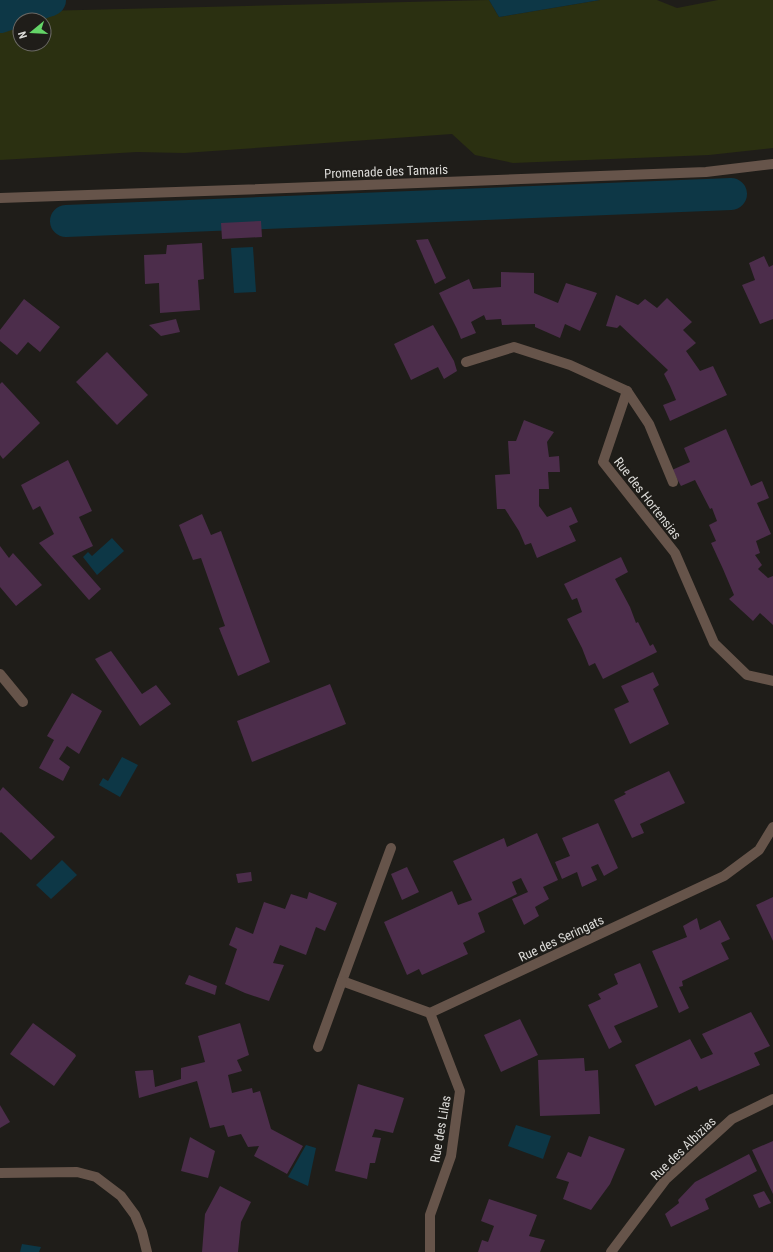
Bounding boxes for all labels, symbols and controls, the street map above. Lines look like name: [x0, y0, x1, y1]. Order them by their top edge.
north arrow: [12, 12, 52, 52]
text: N: [16, 29, 30, 40]
street label: Promenade des Tamaris: [324, 162, 448, 181]
street label: Rue des Hortensias: [611, 454, 684, 542]
street label: Rue des Seringats: [516, 912, 606, 965]
street label: Rue des Lilas: [427, 1094, 454, 1164]
street label: Rue des Albizias: [648, 1114, 719, 1183]

